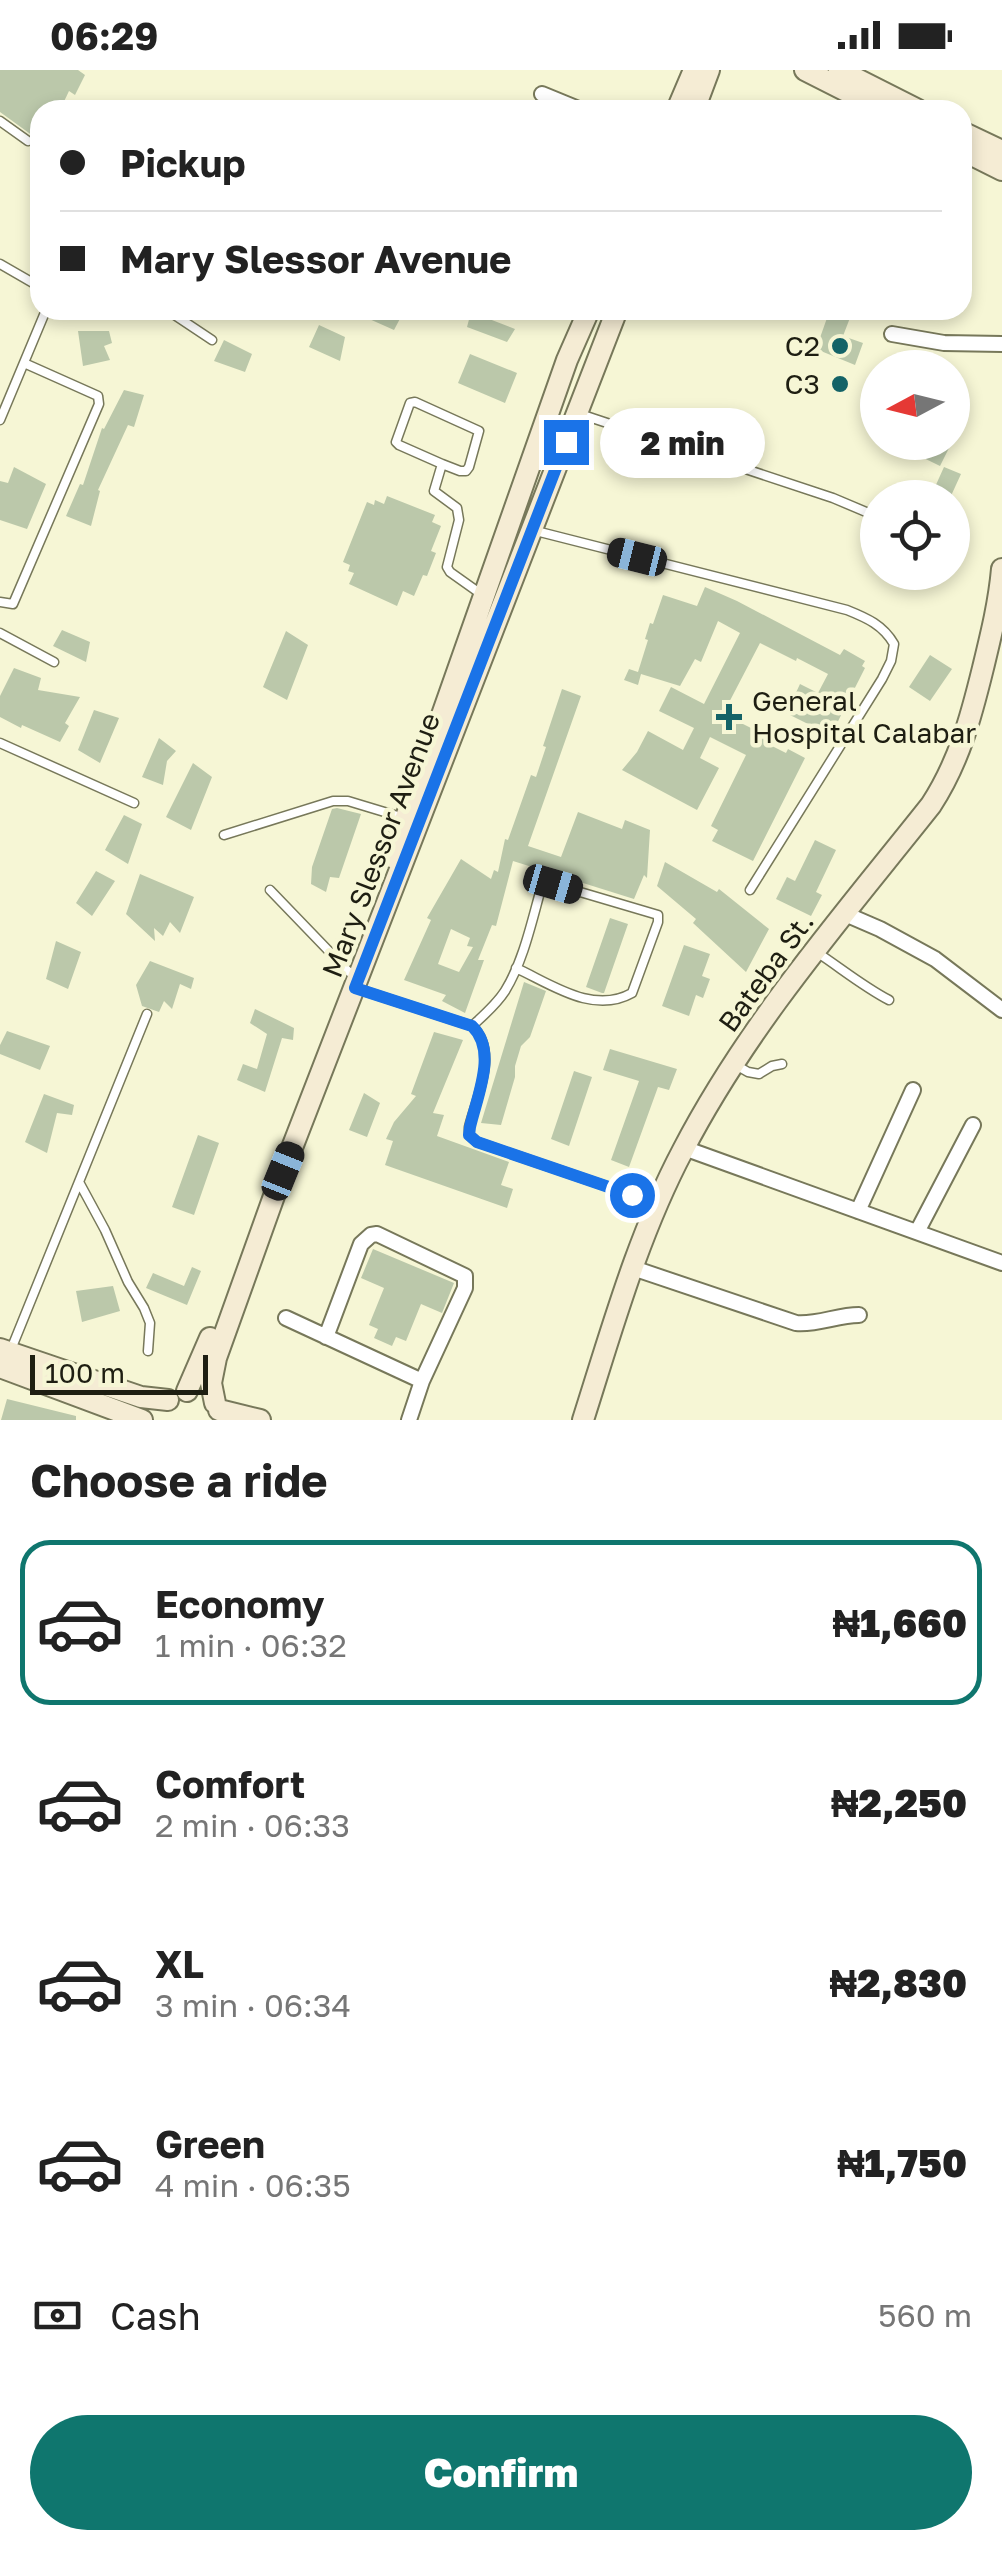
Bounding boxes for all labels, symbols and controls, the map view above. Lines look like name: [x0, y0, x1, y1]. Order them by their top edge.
text: 06:29: [50, 13, 158, 58]
text: Pickup: [120, 140, 246, 185]
text: Mary Slessor Avenue: [120, 236, 511, 281]
place label: C2: [785, 329, 820, 362]
marker: C2: [829, 335, 851, 357]
north arrow: [860, 350, 970, 460]
map controls: [860, 350, 970, 590]
place label: C3: [785, 367, 820, 400]
marker: C3: [829, 373, 851, 395]
callout: 2 min: [601, 407, 766, 477]
route end: [544, 420, 589, 465]
text: 2 min: [640, 424, 725, 462]
button: locate: [860, 480, 970, 590]
car: [604, 535, 670, 579]
place label: General Hospital Calabar: [752, 684, 976, 749]
marker: General Hospital Calabar: [716, 704, 742, 730]
street label: Mary Slessor Avenue: [315, 708, 446, 982]
car: [520, 861, 586, 907]
street label: Bateba St.: [711, 906, 820, 1038]
car: [258, 1138, 308, 1204]
route start: [610, 1173, 655, 1218]
scale bar: [30, 1350, 208, 1394]
text: 100 m: [45, 1356, 125, 1389]
text: Choose a ride: [30, 1453, 328, 1507]
icon: car: [35, 1578, 125, 1668]
text: Economy: [155, 1581, 324, 1626]
text: ₦1,660: [832, 1600, 967, 1645]
text: 1 min · 06:32: [155, 1626, 347, 1664]
icon: car: [35, 1758, 125, 1848]
text: Comfort: [155, 1761, 305, 1806]
text: ₦2,250: [831, 1780, 967, 1825]
text: 2 min · 06:33: [155, 1806, 350, 1844]
icon: car: [35, 1938, 125, 2028]
text: XL: [155, 1941, 204, 1986]
text: ₦2,830: [830, 1960, 967, 2005]
text: 3 min · 06:34: [155, 1986, 351, 2024]
icon: car: [35, 2118, 125, 2208]
text: Green: [155, 2121, 265, 2166]
text: ₦1,750: [837, 2140, 967, 2185]
text: 4 min · 06:35: [155, 2166, 351, 2204]
icon: cash: [30, 2288, 85, 2343]
text: Cash: [110, 2293, 201, 2338]
text: 560 m: [878, 2296, 972, 2334]
button: Confirm: [30, 2415, 972, 2530]

